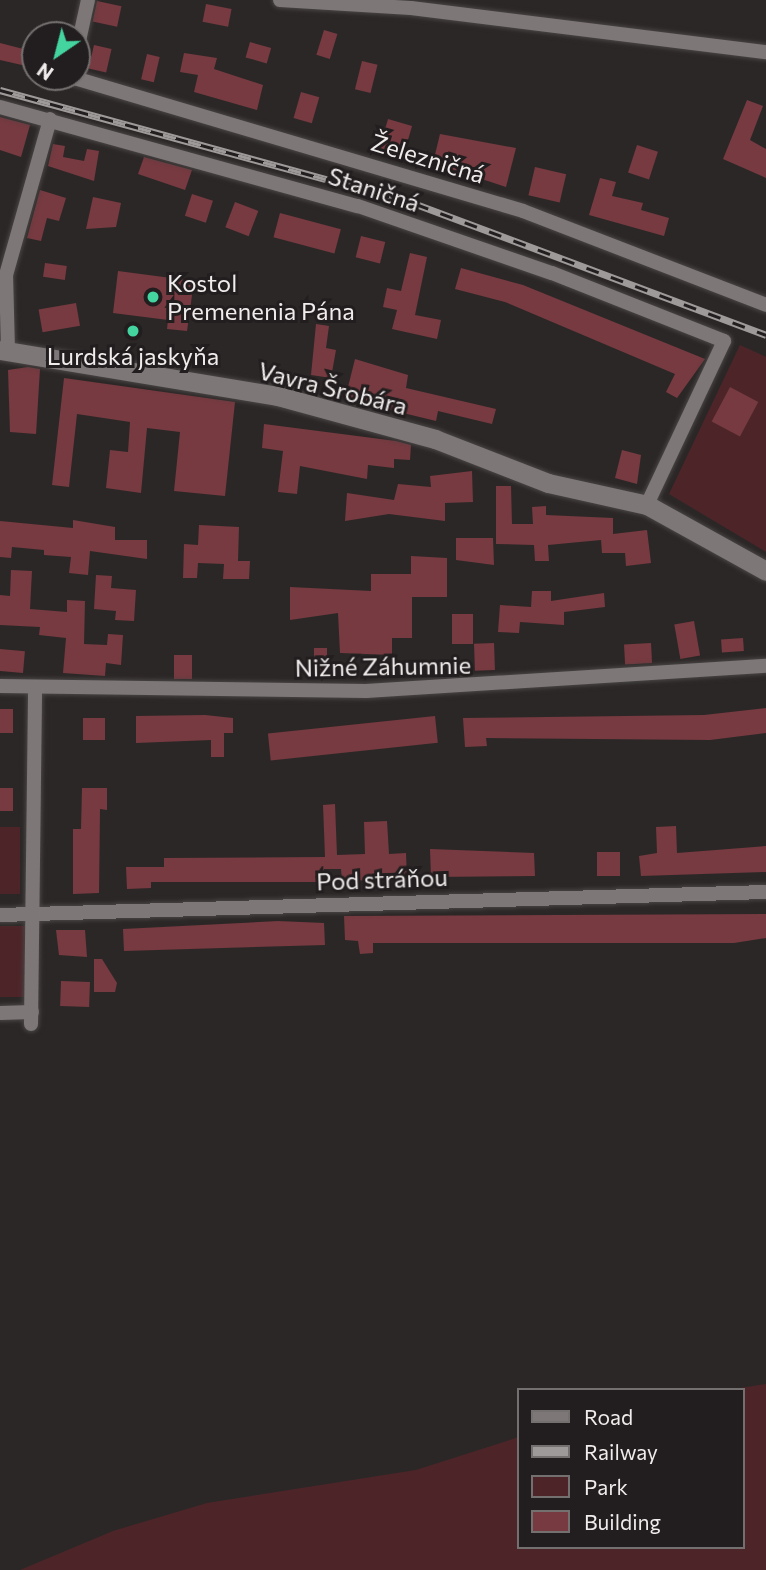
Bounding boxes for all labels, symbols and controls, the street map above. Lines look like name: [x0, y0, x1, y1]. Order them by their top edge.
north arrow: [21, 21, 91, 91]
text: N: [32, 58, 57, 85]
street label: Železničná: [368, 127, 488, 189]
street label: Staničná: [325, 161, 423, 217]
place label: Kostol Premenenia Pána: [167, 269, 355, 325]
marker: Kostol Premenenia Pána: [145, 289, 161, 305]
marker: Lurdská jaskyňa: [125, 323, 141, 339]
place label: Lurdská jaskyňa: [47, 342, 219, 370]
street label: Vavra Šrobára: [256, 356, 410, 420]
street label: Nižné Záhumnie: [295, 650, 471, 682]
street label: Pod stráňou: [316, 862, 448, 896]
legend: [518, 1388, 745, 1549]
text: Road: [584, 1404, 633, 1429]
text: Railway: [584, 1439, 658, 1464]
text: Park: [584, 1474, 628, 1499]
text: Building: [584, 1509, 661, 1534]

